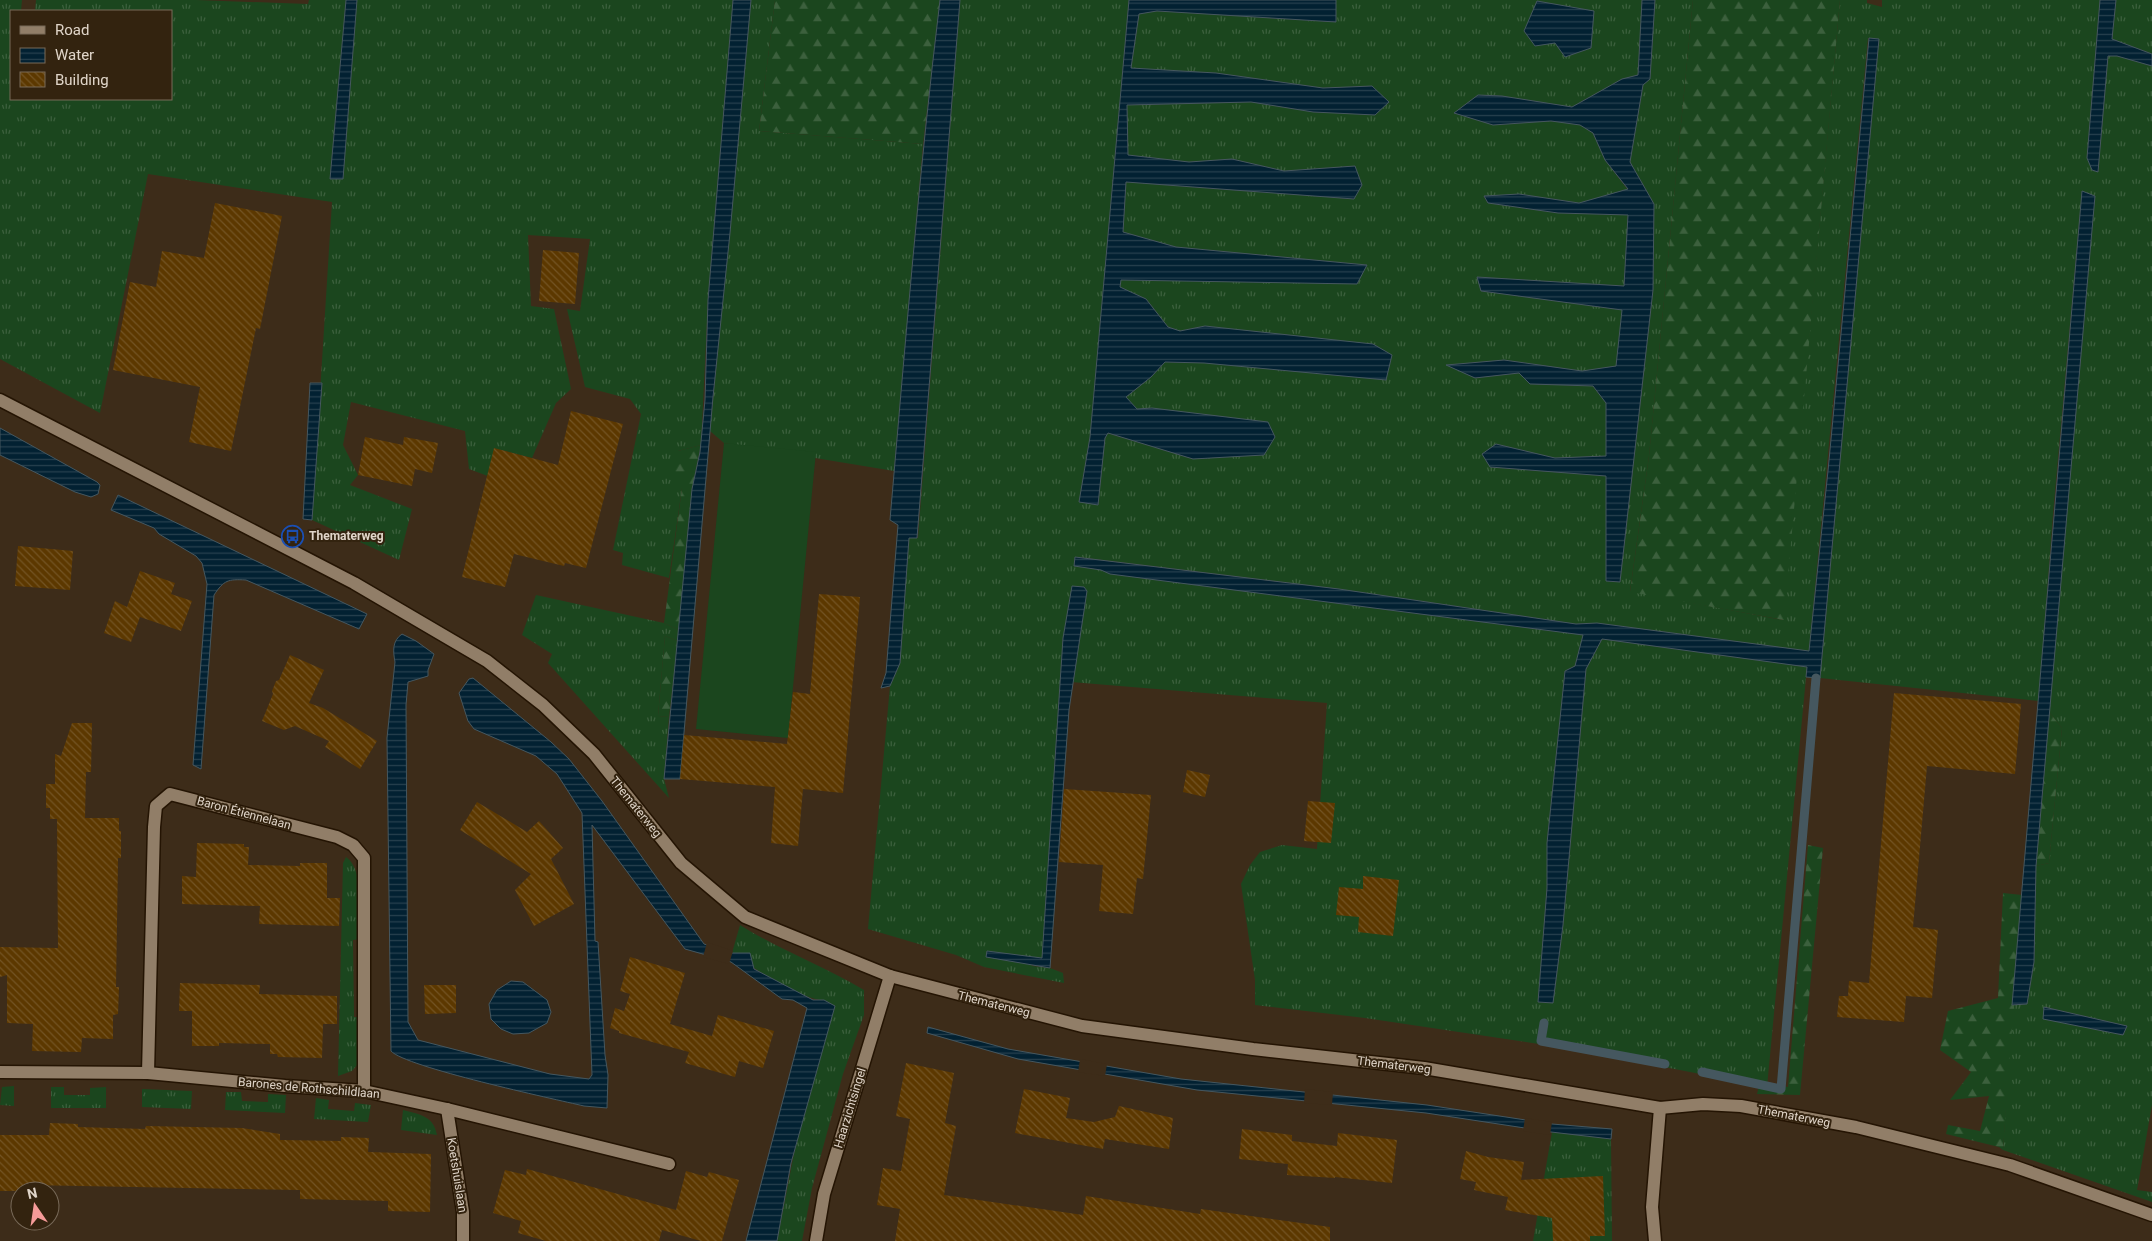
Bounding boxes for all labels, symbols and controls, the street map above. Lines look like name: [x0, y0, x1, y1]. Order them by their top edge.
legend: [10, 10, 172, 100]
text: Road: [55, 21, 89, 39]
text: Water: [55, 46, 94, 64]
text: Building: [55, 71, 109, 89]
bus stop icon: Thematerweg: [281, 524, 305, 548]
place label: Thematerweg: [309, 529, 384, 543]
street label: Thematerweg: [607, 774, 665, 840]
street label: Baron Étiennelaan: [196, 793, 293, 832]
street label: Thematerweg: [957, 988, 1031, 1020]
street label: Thematerweg: [1357, 1054, 1431, 1076]
street label: Haarzichtsingel: [831, 1066, 869, 1150]
street label: Barones de Rothschildlaan: [238, 1075, 380, 1101]
street label: Thematerweg: [1756, 1102, 1832, 1130]
street label: Koetshuislaan: [444, 1137, 470, 1213]
north arrow: [10, 1181, 60, 1231]
text: N: [25, 1184, 39, 1202]

